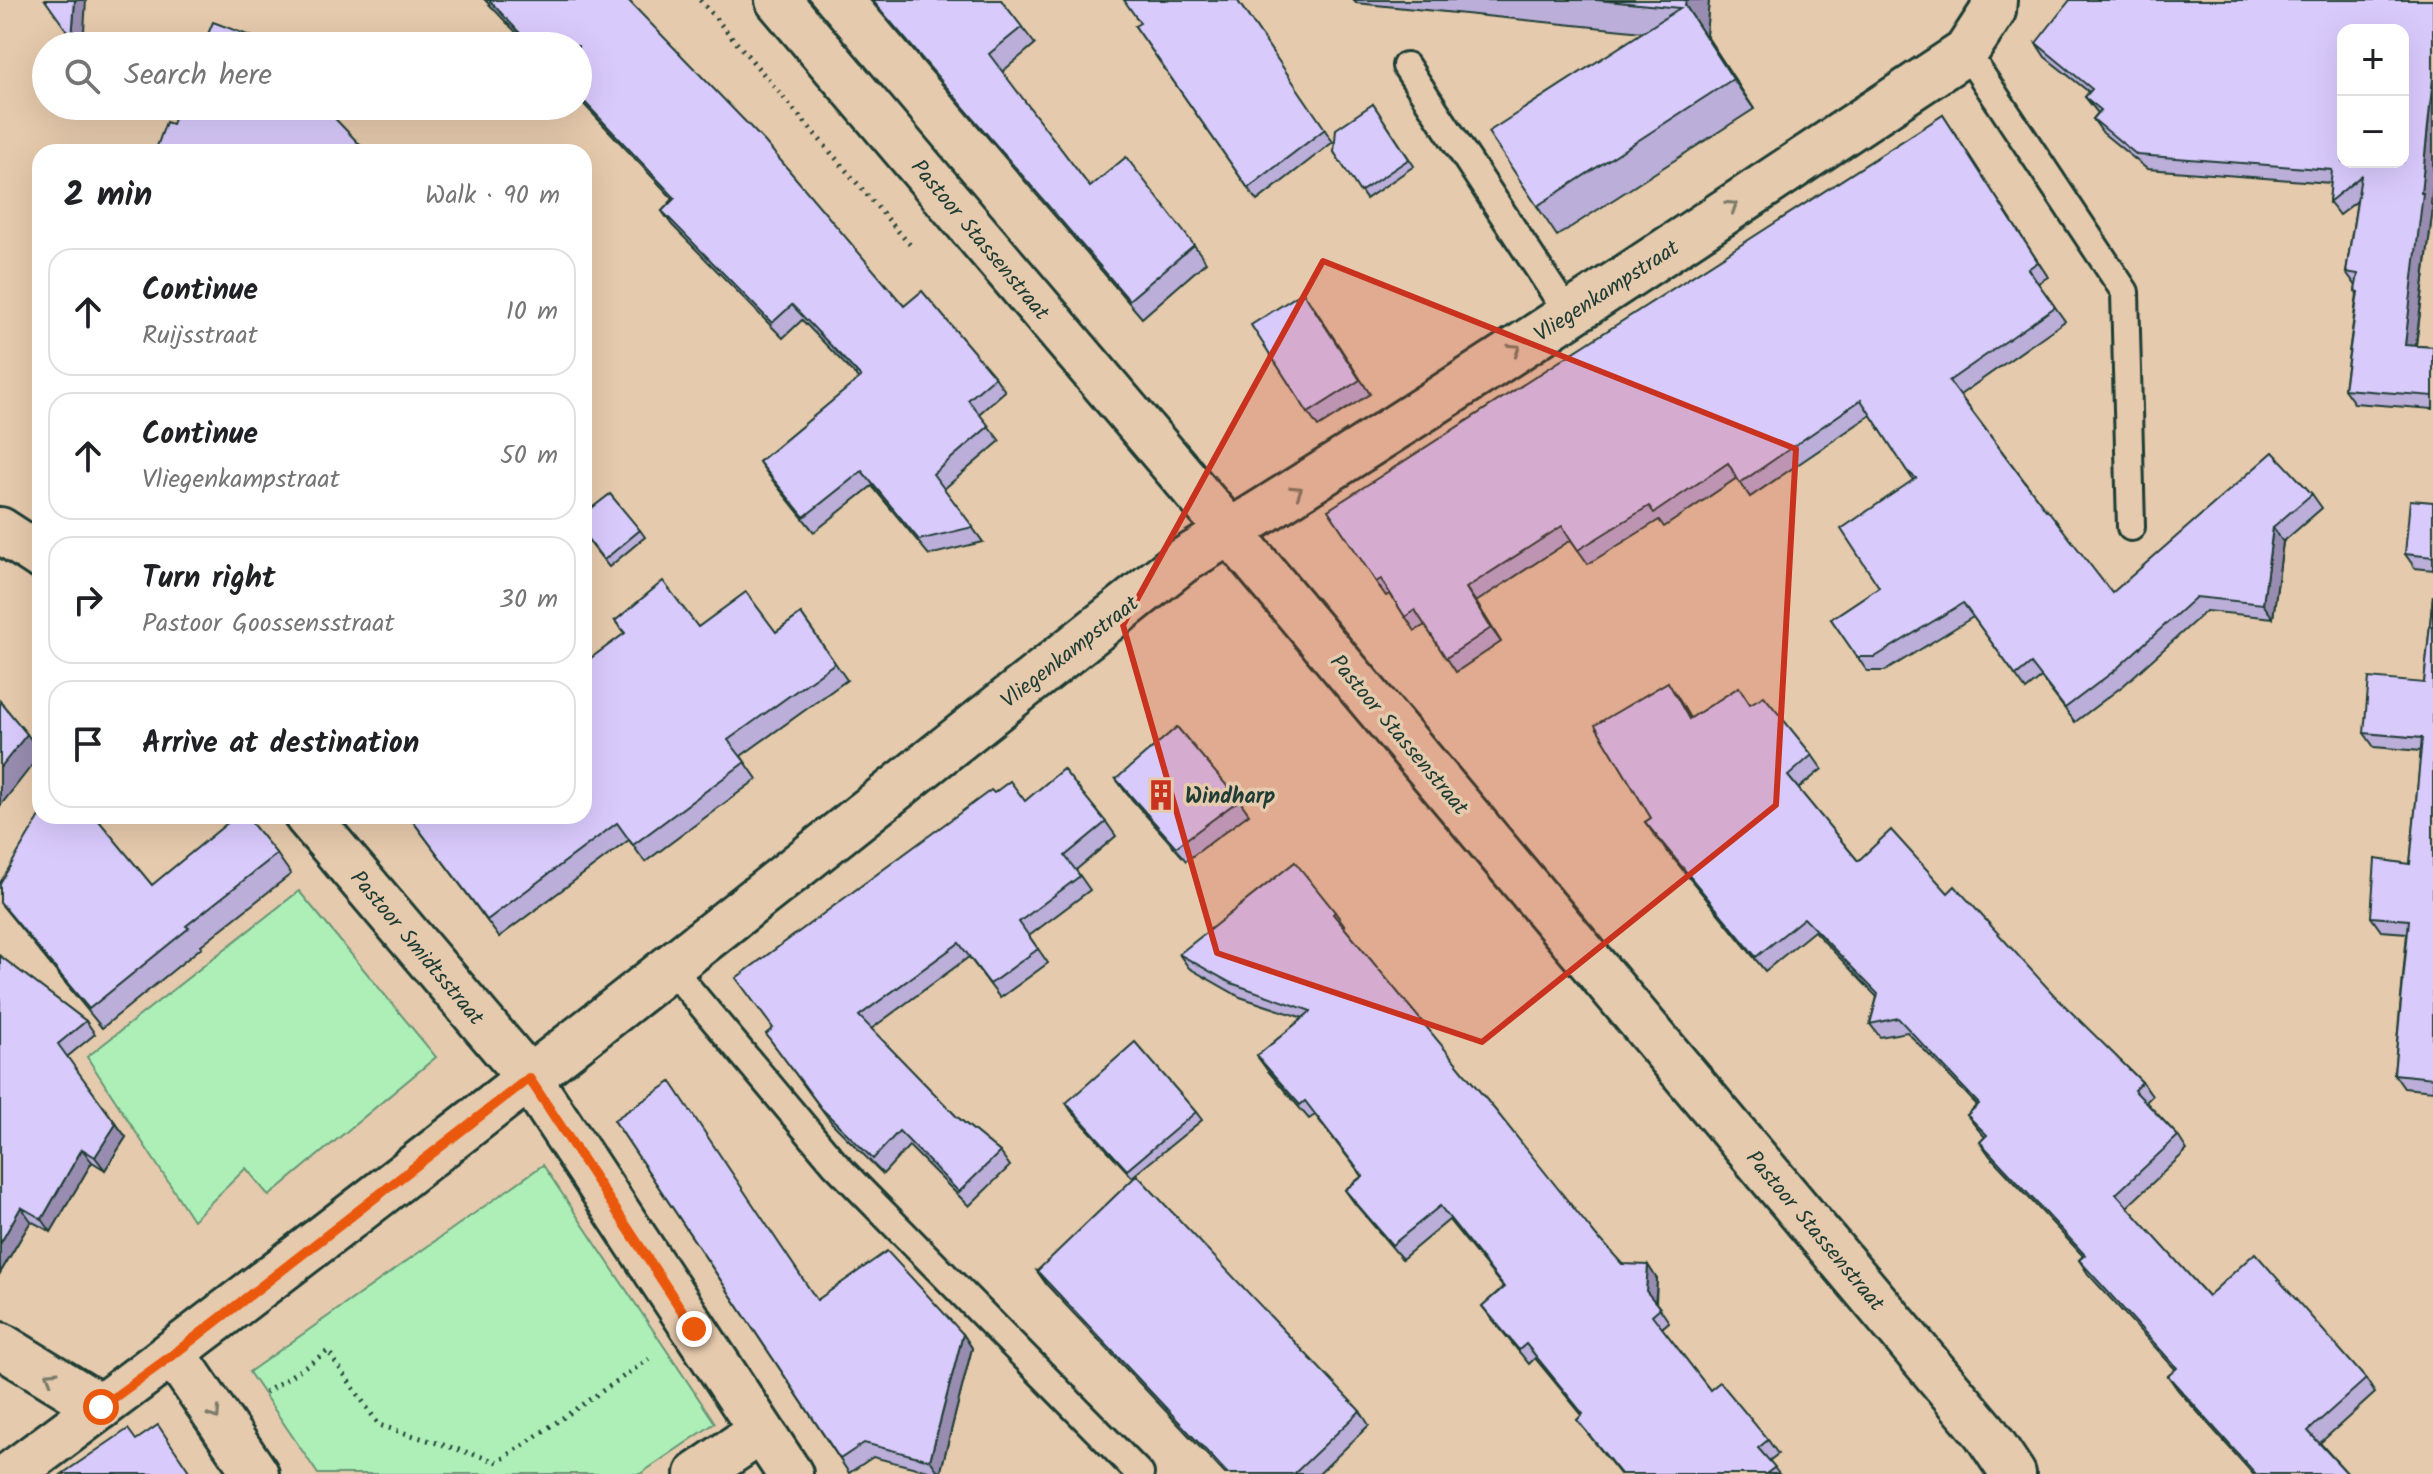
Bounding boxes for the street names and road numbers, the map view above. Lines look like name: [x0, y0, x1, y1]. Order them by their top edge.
street label: Pastoor Stassenstraat: [901, 152, 1058, 329]
street label: Vliegenkampstraat: [1528, 232, 1687, 352]
street label: Vliegenkampstraat: [994, 587, 1148, 718]
street label: Pastoor Stassenstraat: [1320, 647, 1477, 824]
street label: Pastoor Smidtsstraat: [340, 863, 492, 1034]
street label: Pastoor Stassenstraat: [1736, 1143, 1893, 1320]

